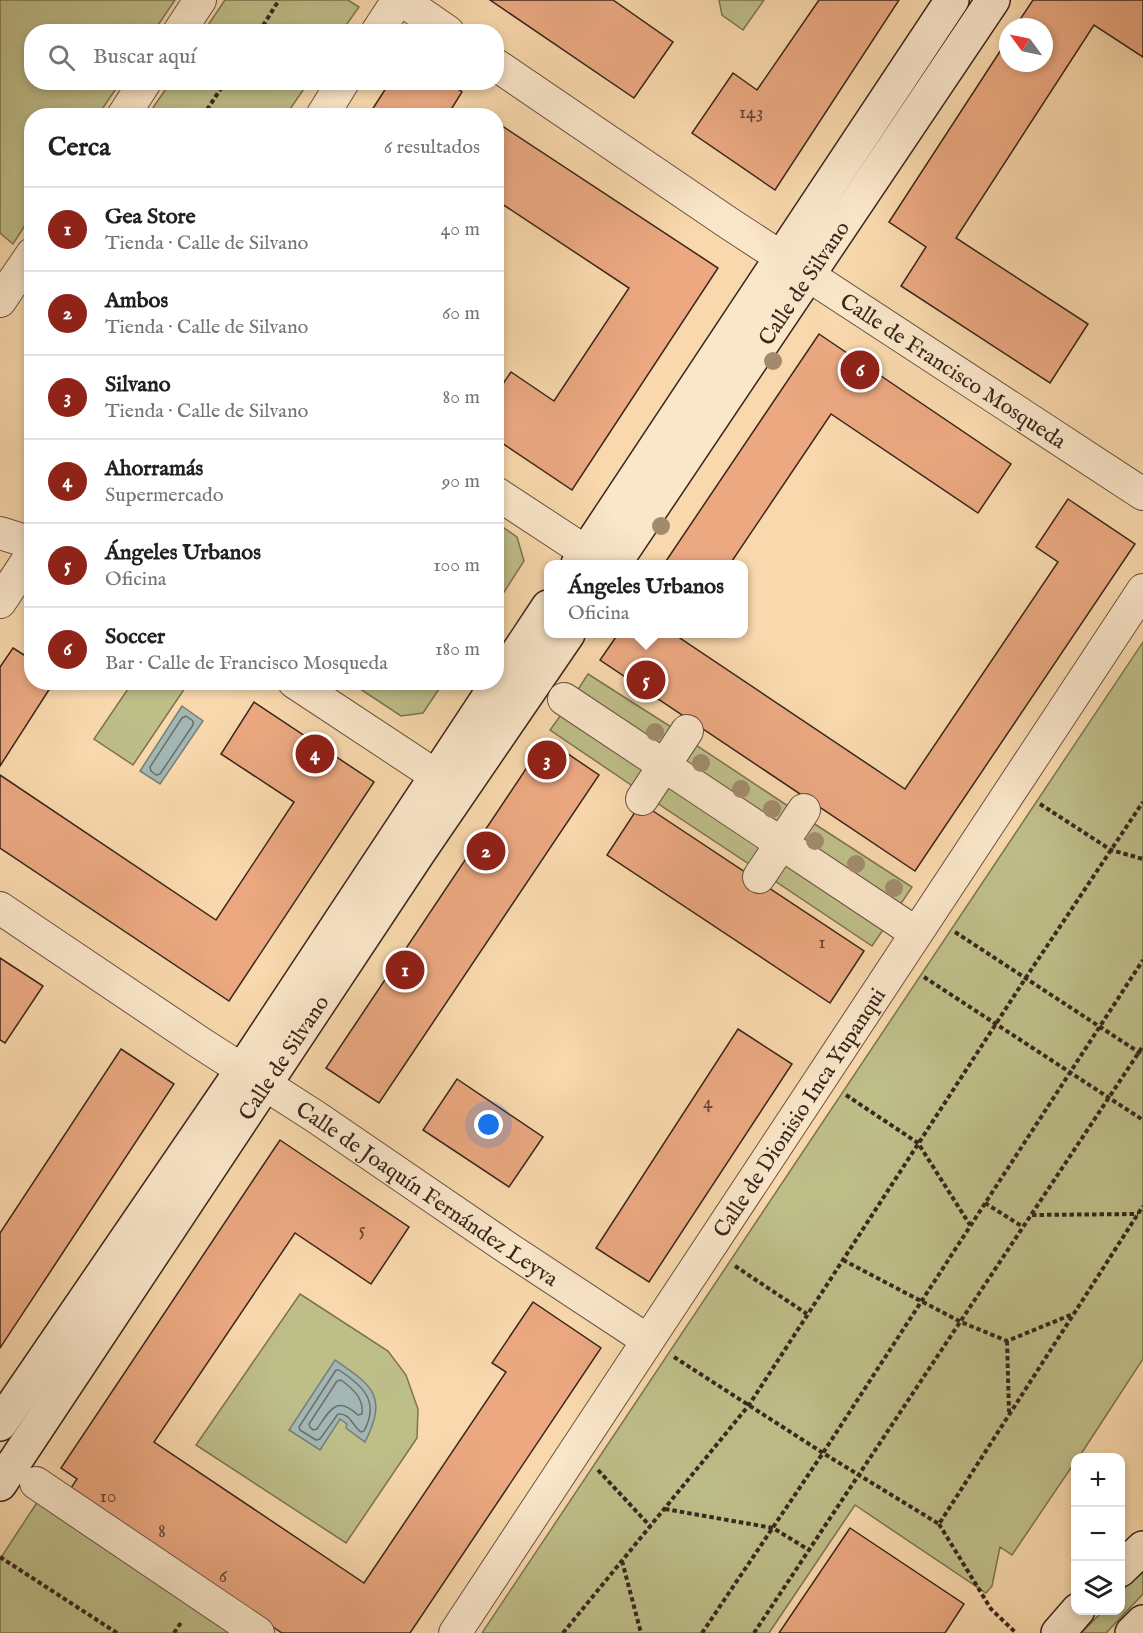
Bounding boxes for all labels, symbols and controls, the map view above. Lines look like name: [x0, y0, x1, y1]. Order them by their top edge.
north arrow: [999, 18, 1053, 72]
search box: [24, 24, 504, 90]
icon: search: [45, 41, 78, 74]
text: Buscar aquí: [93, 43, 196, 71]
house number: 143: [739, 100, 763, 125]
text: Cerca: [48, 131, 110, 164]
text: 6 resultados: [384, 135, 480, 160]
text: Gea Store: [105, 203, 196, 231]
street label: Calle de Silvano: [753, 216, 857, 352]
text: 1: [64, 217, 71, 242]
text: 40 m: [441, 217, 480, 242]
text: Tienda · Calle de Silvano: [105, 231, 308, 256]
text: Ambos: [105, 287, 168, 315]
street label: Calle de Francisco Mosqueda: [834, 288, 1071, 456]
text: 2: [63, 301, 72, 326]
text: 60 m: [442, 301, 480, 326]
text: Tienda · Calle de Silvano: [105, 315, 308, 340]
pin: 6: [840, 348, 880, 392]
text: Silvano: [105, 371, 171, 399]
text: 3: [64, 385, 71, 410]
text: 80 m: [443, 385, 480, 410]
text: Tienda · Calle de Silvano: [105, 399, 308, 424]
text: Ahorramás: [105, 455, 203, 483]
text: 4: [63, 469, 72, 494]
text: 90 m: [442, 469, 480, 494]
text: Supermercado: [105, 483, 224, 508]
text: Ángeles Urbanos: [105, 539, 261, 567]
text: 5: [64, 553, 71, 578]
text: 100 m: [433, 553, 480, 578]
popup: [544, 560, 748, 638]
text: Oficina: [105, 567, 166, 592]
text: Ángeles Urbanos: [568, 573, 724, 601]
text: Oficina: [568, 601, 630, 626]
text: Soccer: [105, 623, 165, 651]
text: 6: [63, 637, 72, 662]
text: 180 m: [435, 637, 480, 662]
text: Bar · Calle de Francisco Mosqueda: [105, 651, 388, 676]
pin: 5: [626, 658, 666, 702]
pin: 4: [296, 732, 334, 777]
pin: 3: [528, 738, 566, 783]
pin: 2: [466, 828, 506, 874]
house number: 1: [818, 930, 826, 955]
pin: 1: [386, 948, 424, 992]
street label: Calle de Dionisio Inca Yupanqui: [708, 983, 893, 1243]
street label: Calle de Silvano: [233, 990, 336, 1126]
house number: 4: [703, 1090, 713, 1115]
street label: Calle de Joaquín Fernández Leyva: [290, 1096, 563, 1294]
your location: [474, 1110, 503, 1139]
house number: 5: [358, 1217, 366, 1242]
map controls: [1071, 1453, 1125, 1615]
button: +: [1071, 1453, 1125, 1507]
house number: 10: [99, 1484, 117, 1509]
button: −: [1071, 1507, 1125, 1561]
house number: 8: [158, 1519, 166, 1544]
button: layers: [1071, 1561, 1125, 1615]
house number: 6: [219, 1564, 228, 1589]

